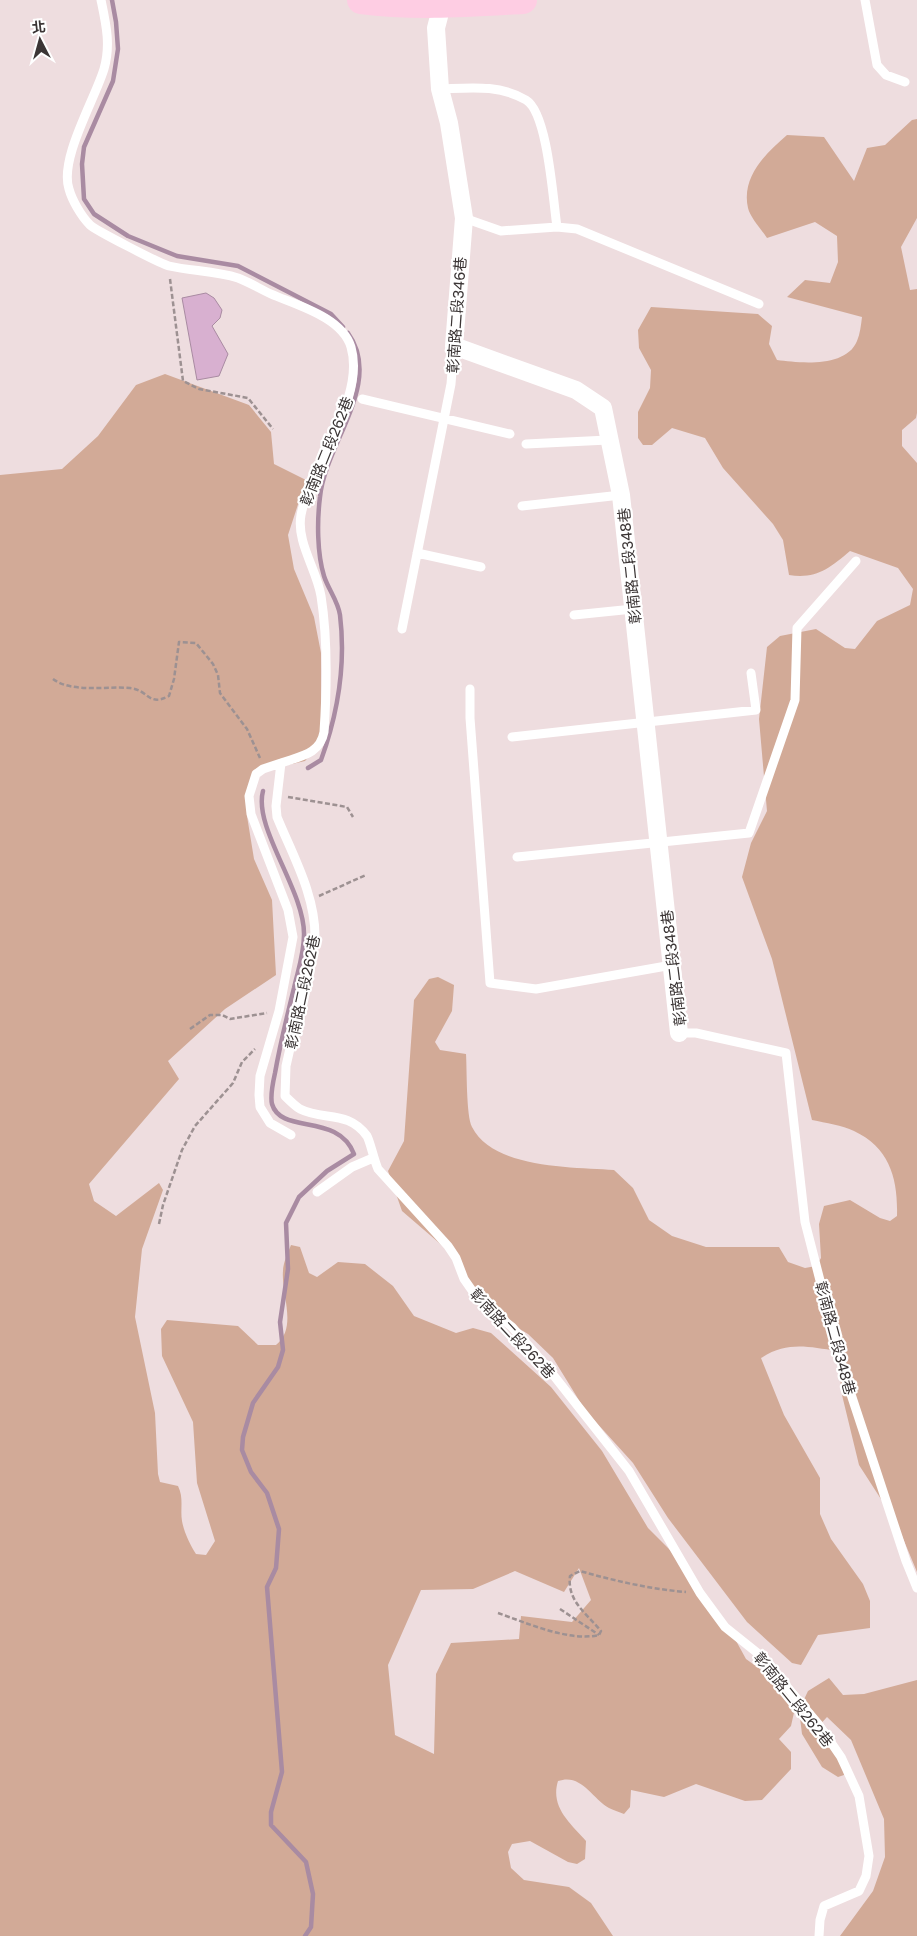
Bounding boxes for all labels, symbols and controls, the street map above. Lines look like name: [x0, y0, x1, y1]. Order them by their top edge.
north arrow: [15, 15, 65, 65]
text: 北: [31, 17, 46, 36]
street label: 彰南路二段346巷: [443, 256, 469, 374]
street label: 彰南路二段262巷: [296, 394, 356, 508]
street label: 彰南路二段348巷: [614, 507, 644, 625]
street label: 彰南路二段348巷: [657, 909, 689, 1027]
street label: 彰南路二段262巷: [281, 933, 323, 1051]
street label: 彰南路二段348巷: [812, 1279, 860, 1397]
street label: 彰南路二段262巷: [467, 1284, 559, 1382]
street label: 彰南路二段262巷: [750, 1648, 838, 1750]

